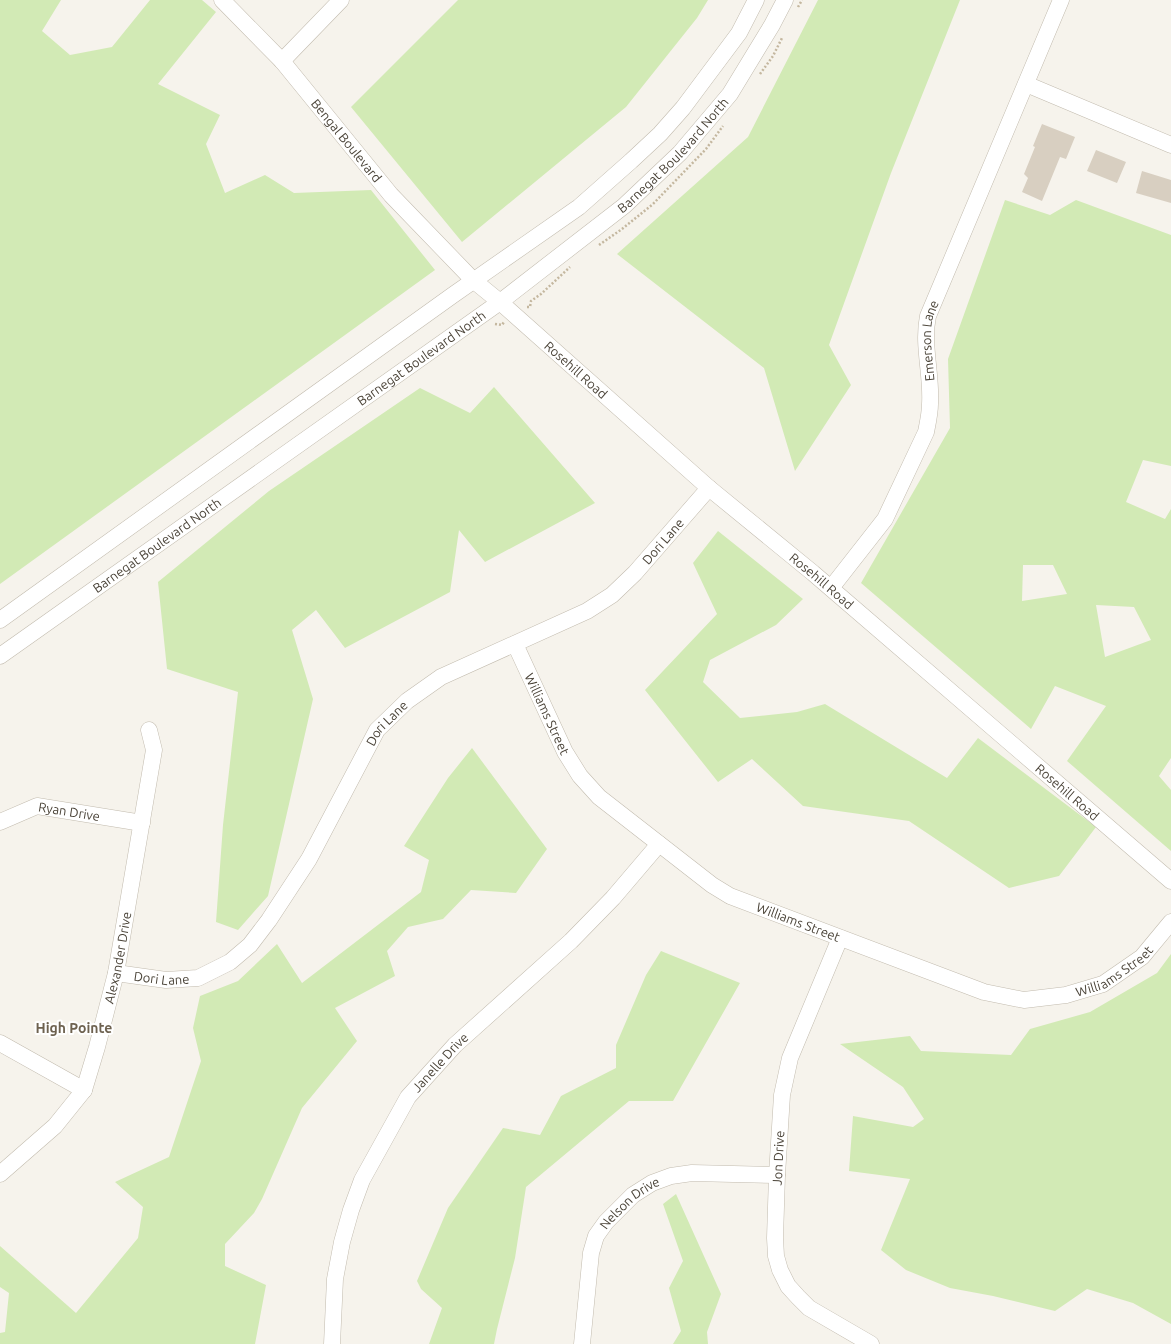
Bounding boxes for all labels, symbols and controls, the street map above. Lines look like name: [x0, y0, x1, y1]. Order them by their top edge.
street label: Barnegat Boulevard North: [615, 95, 731, 215]
street label: Bengal Boulevard: [309, 96, 385, 185]
street label: Emerson Lane: [919, 298, 941, 382]
street label: Barnegat Boulevard North: [354, 308, 488, 408]
street label: Rosehill Road: [542, 338, 610, 401]
street label: Barnegat Boulevard North: [90, 495, 223, 595]
street label: Dori Lane: [639, 516, 686, 567]
street label: Rosehill Road: [787, 550, 856, 612]
street label: Williams Street: [522, 671, 572, 757]
street label: Dori Lane: [363, 698, 410, 748]
street label: Rosehill Road: [1033, 761, 1102, 823]
street label: Ryan Drive: [37, 799, 101, 823]
street label: Williams Street: [755, 900, 842, 944]
street label: Alexander Drive: [101, 911, 133, 1005]
street label: Williams Street: [1074, 943, 1155, 999]
street label: Dori Lane: [133, 969, 190, 987]
district label: High Pointe: [36, 1020, 112, 1036]
street label: Janelle Drive: [409, 1030, 471, 1095]
street label: Jon Drive: [770, 1130, 786, 1186]
street label: Nelson Drive: [596, 1174, 661, 1231]

